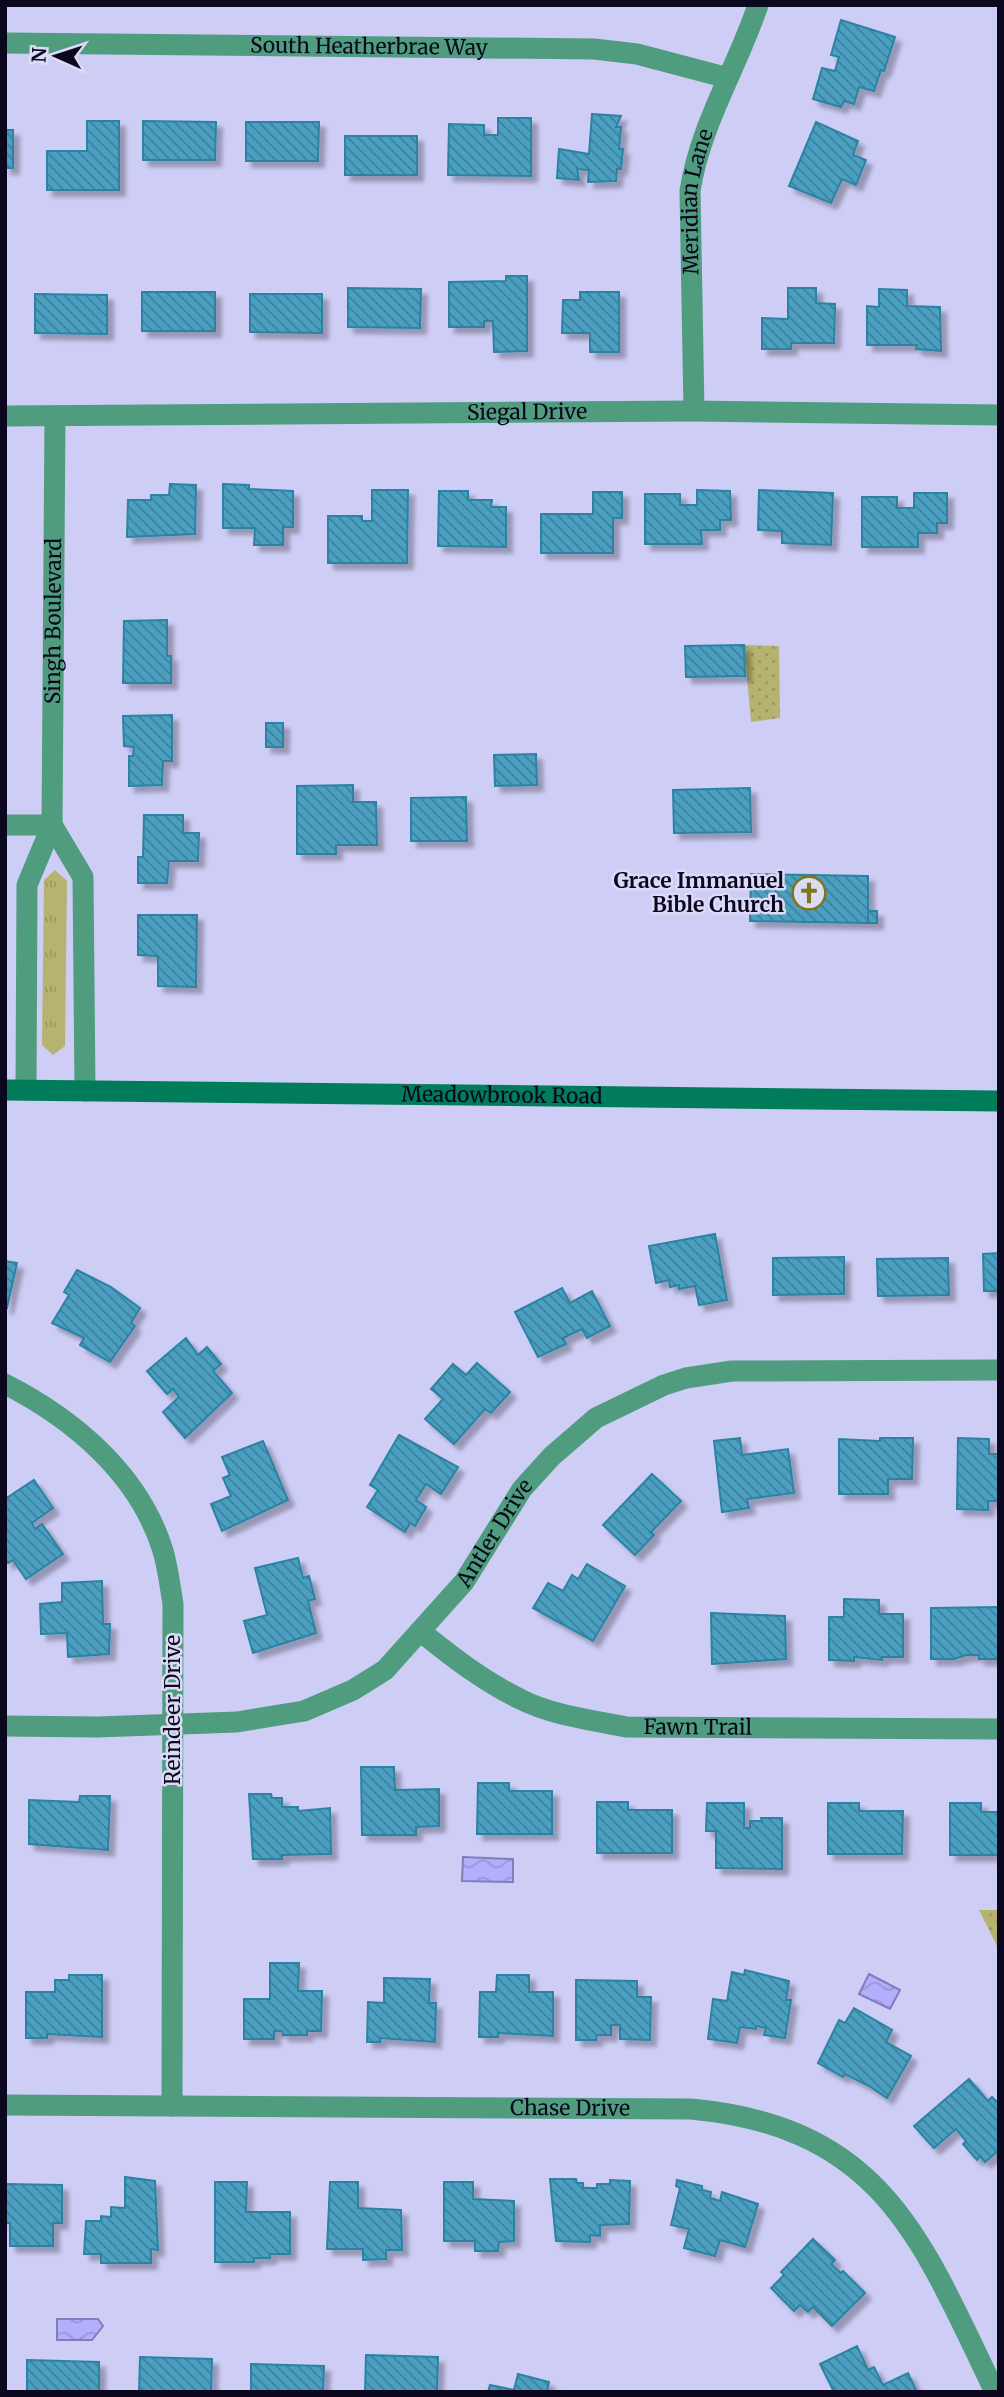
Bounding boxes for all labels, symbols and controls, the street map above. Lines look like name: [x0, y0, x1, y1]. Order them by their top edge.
north arrow: [21, 21, 91, 91]
street label: South Heatherbrae Way: [250, 31, 489, 61]
text: N: [27, 47, 51, 63]
street label: Meridian Lane: [675, 125, 719, 275]
street label: Siegal Drive: [467, 398, 587, 426]
street label: Singh Boulevard: [39, 537, 67, 704]
place label: Grace Immanuel Bible Church: [613, 867, 784, 918]
church icon: Grace Immanuel Bible Church: [790, 874, 828, 912]
street label: Meadowbrook Road: [401, 1080, 603, 1110]
street label: Antler Drive: [450, 1472, 538, 1593]
street label: Reindeer Drive: [159, 1635, 186, 1785]
street label: Fawn Trail: [643, 1713, 753, 1741]
street label: Chase Drive: [510, 2094, 630, 2122]

